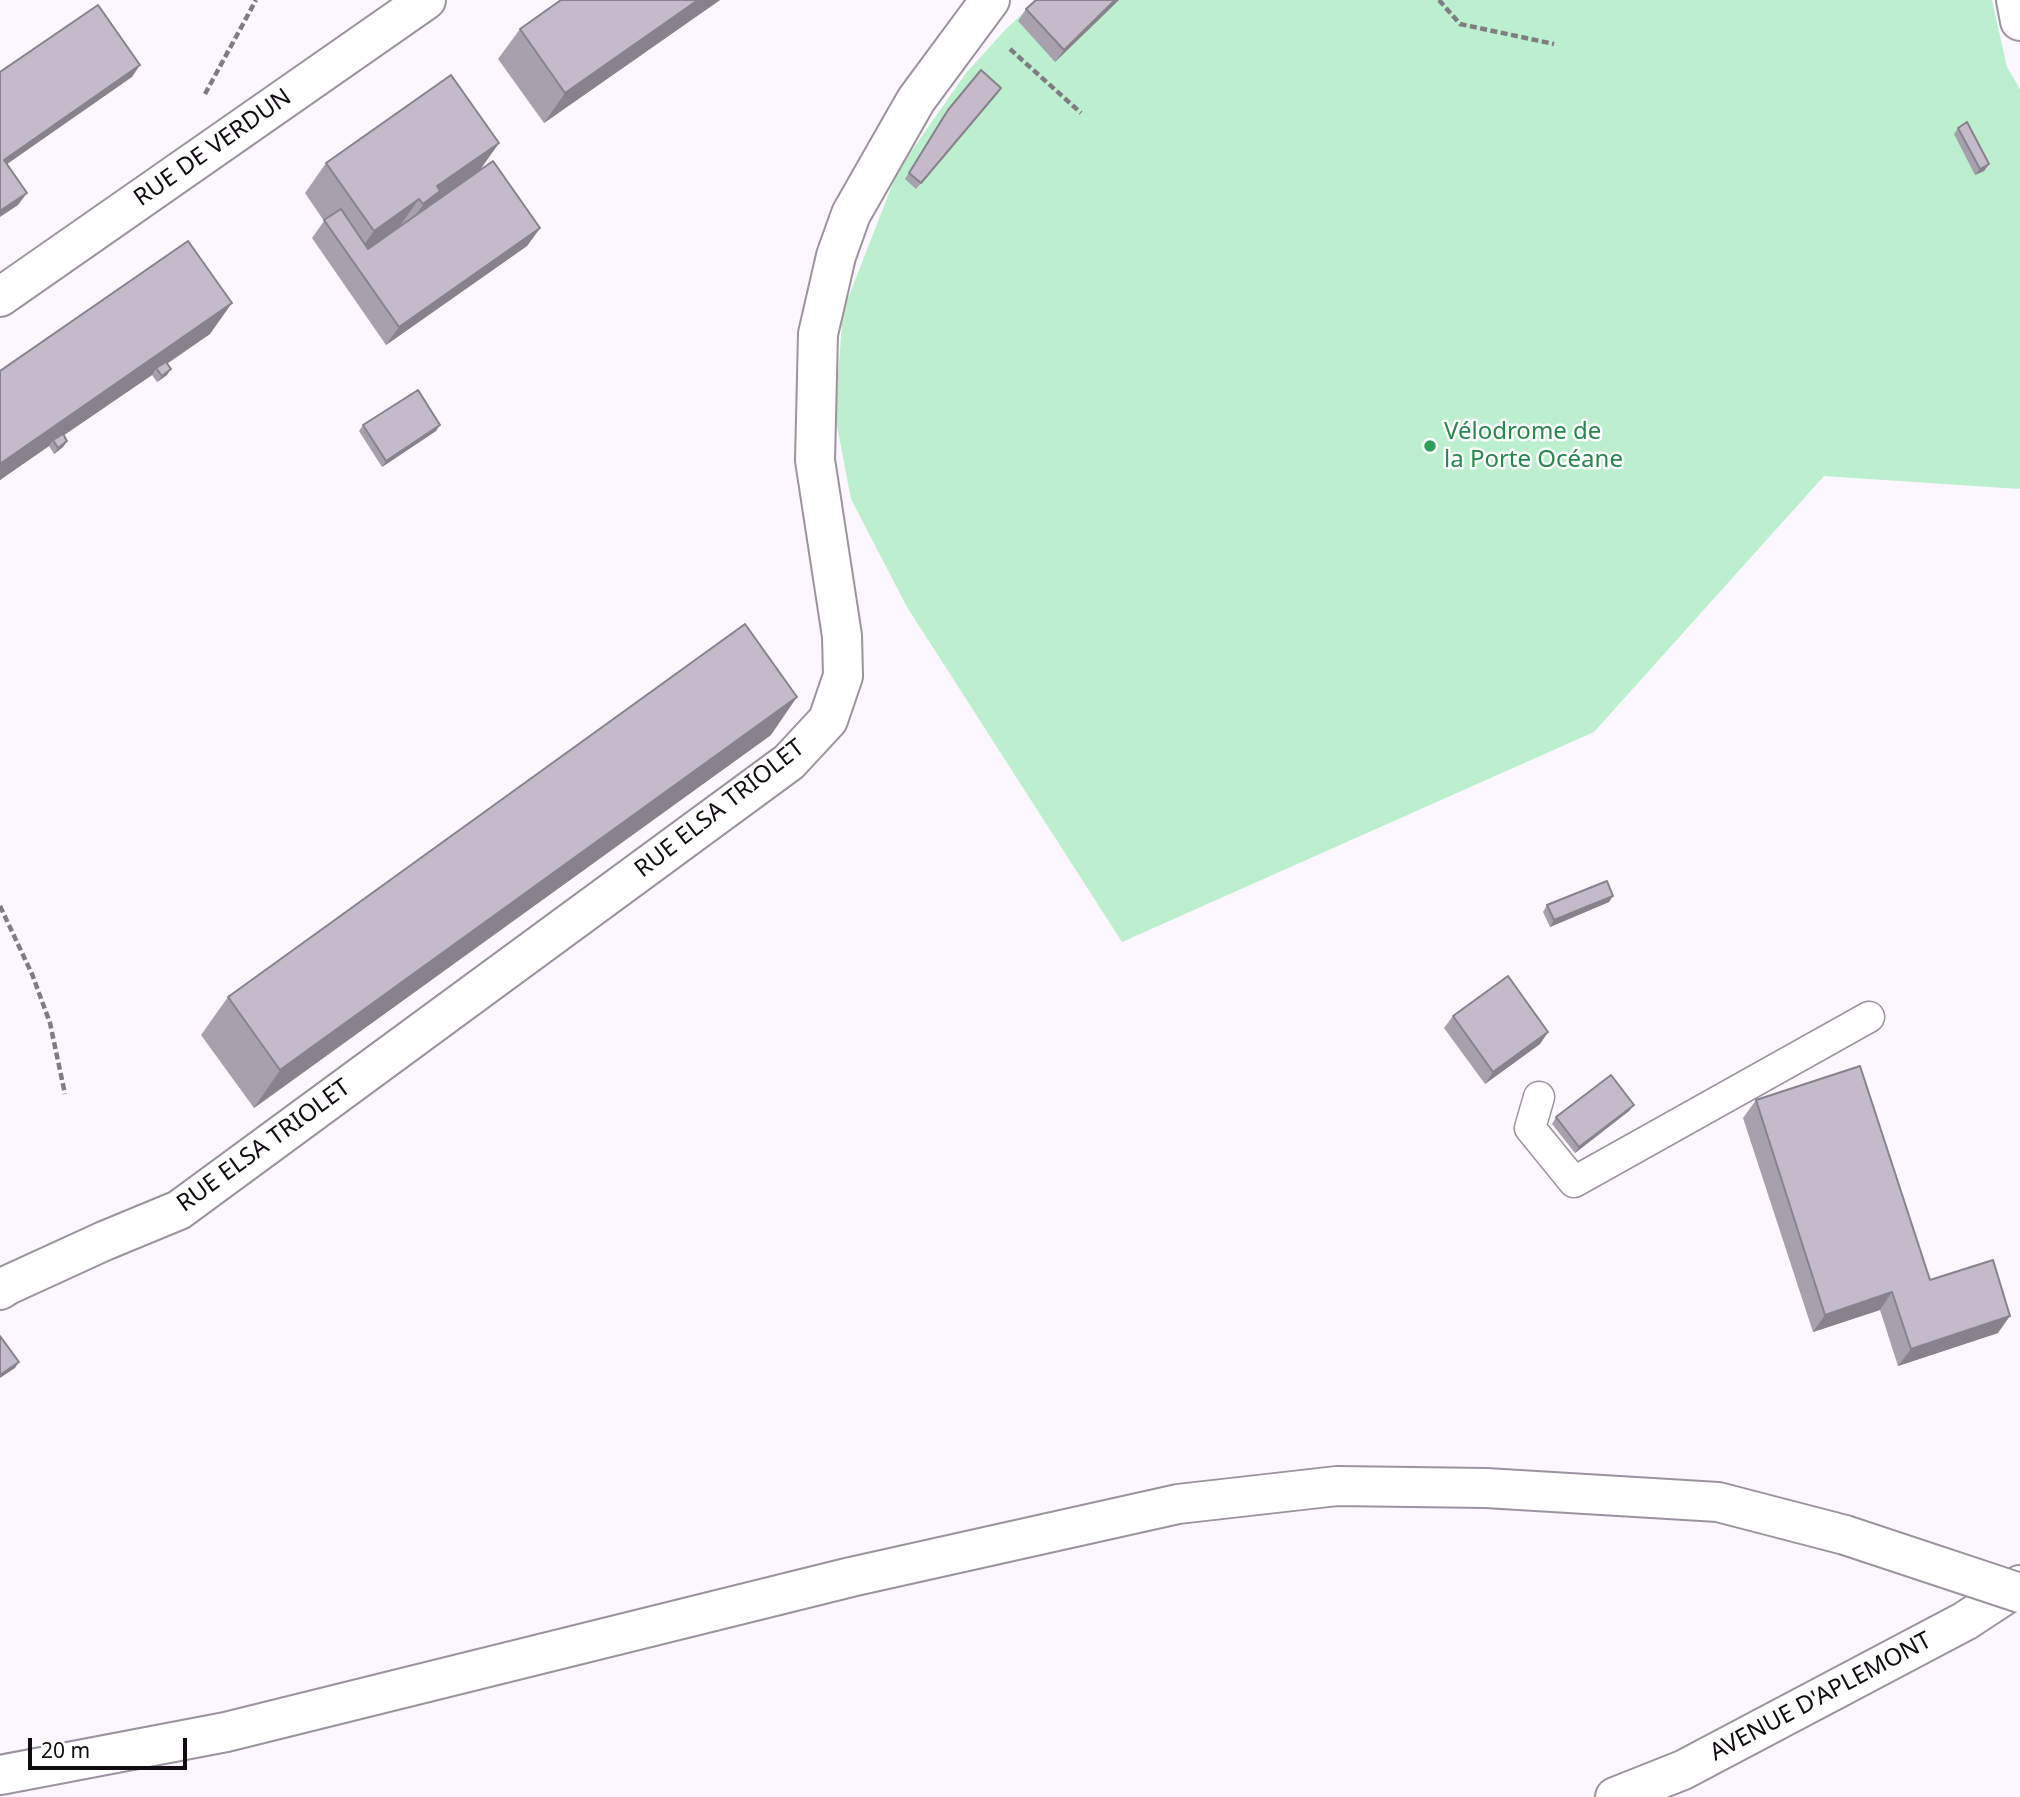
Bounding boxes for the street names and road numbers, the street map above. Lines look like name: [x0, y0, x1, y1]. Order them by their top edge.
street label: RUE DE VERDUN: [129, 83, 297, 213]
street label: RUE ELSA TRIOLET: [630, 734, 810, 884]
street label: RUE ELSA TRIOLET: [172, 1073, 356, 1219]
street label: AVENUE D'APLEMONT: [1705, 1626, 1937, 1768]

